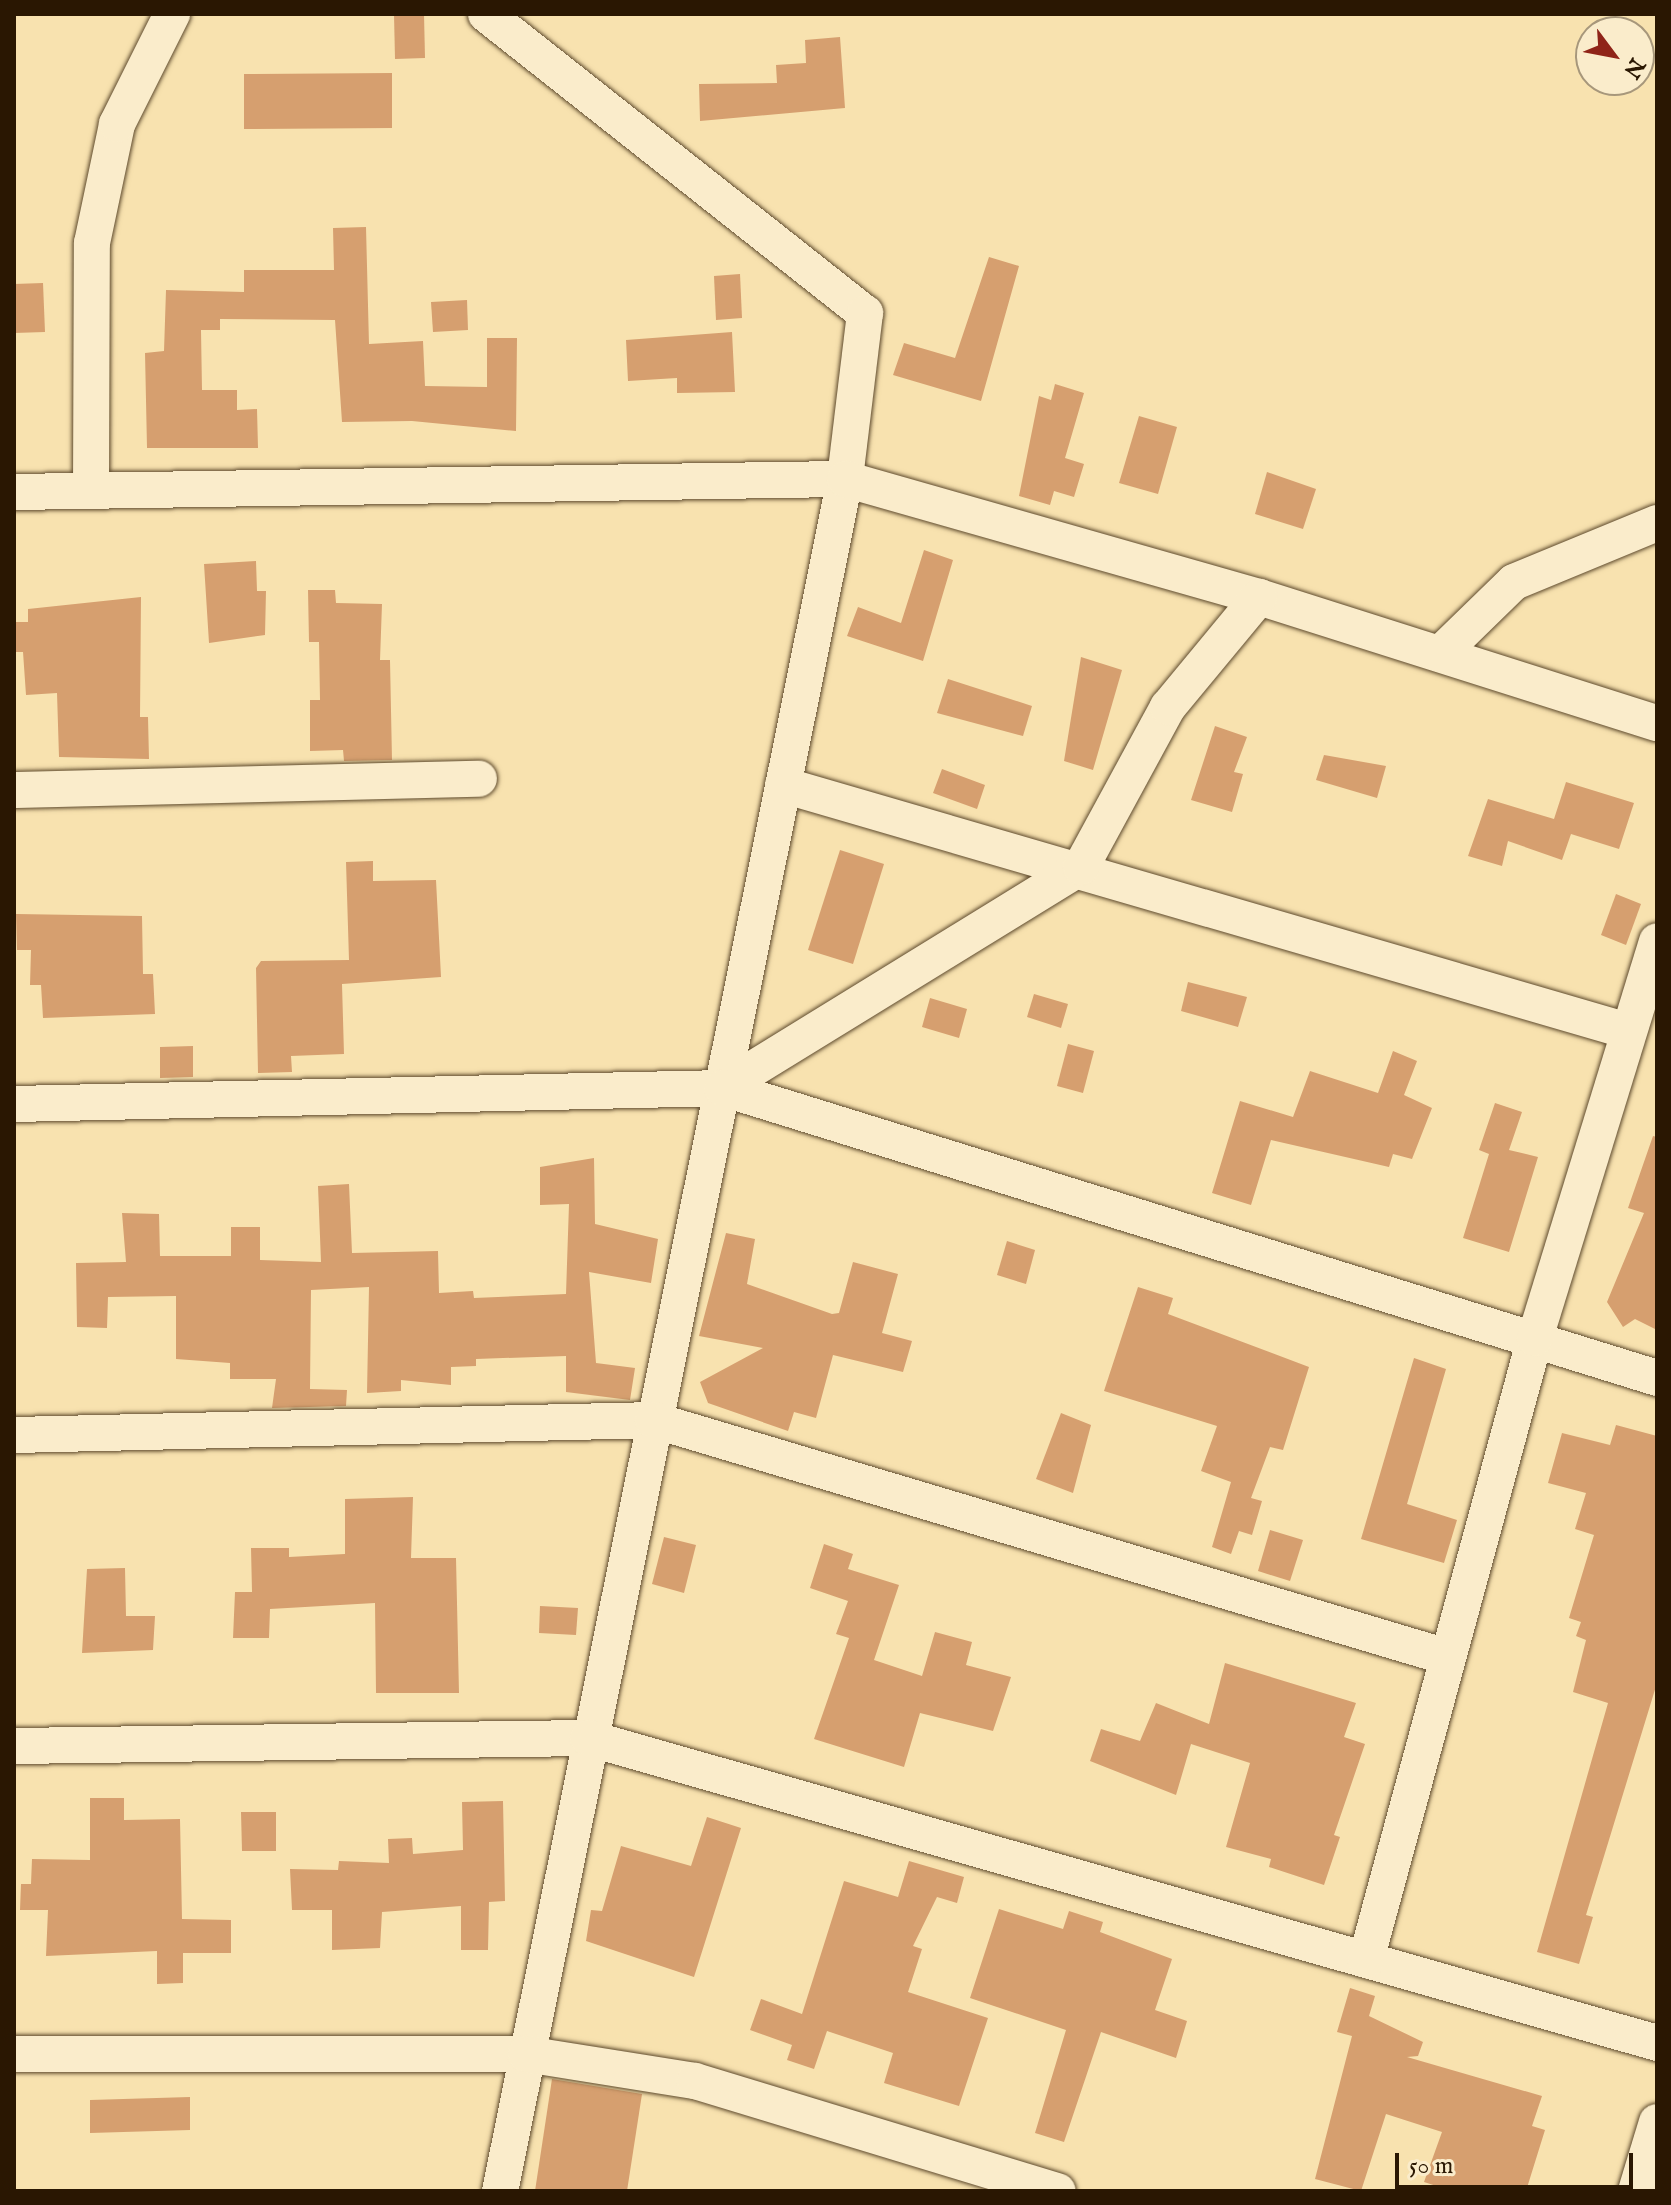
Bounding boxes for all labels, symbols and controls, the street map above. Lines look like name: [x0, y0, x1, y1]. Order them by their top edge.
north arrow: [1575, 16, 1655, 96]
text: N: [1617, 52, 1651, 83]
scale bar: [1399, 2137, 1637, 2187]
text: 50 m: [1409, 2151, 1453, 2182]

